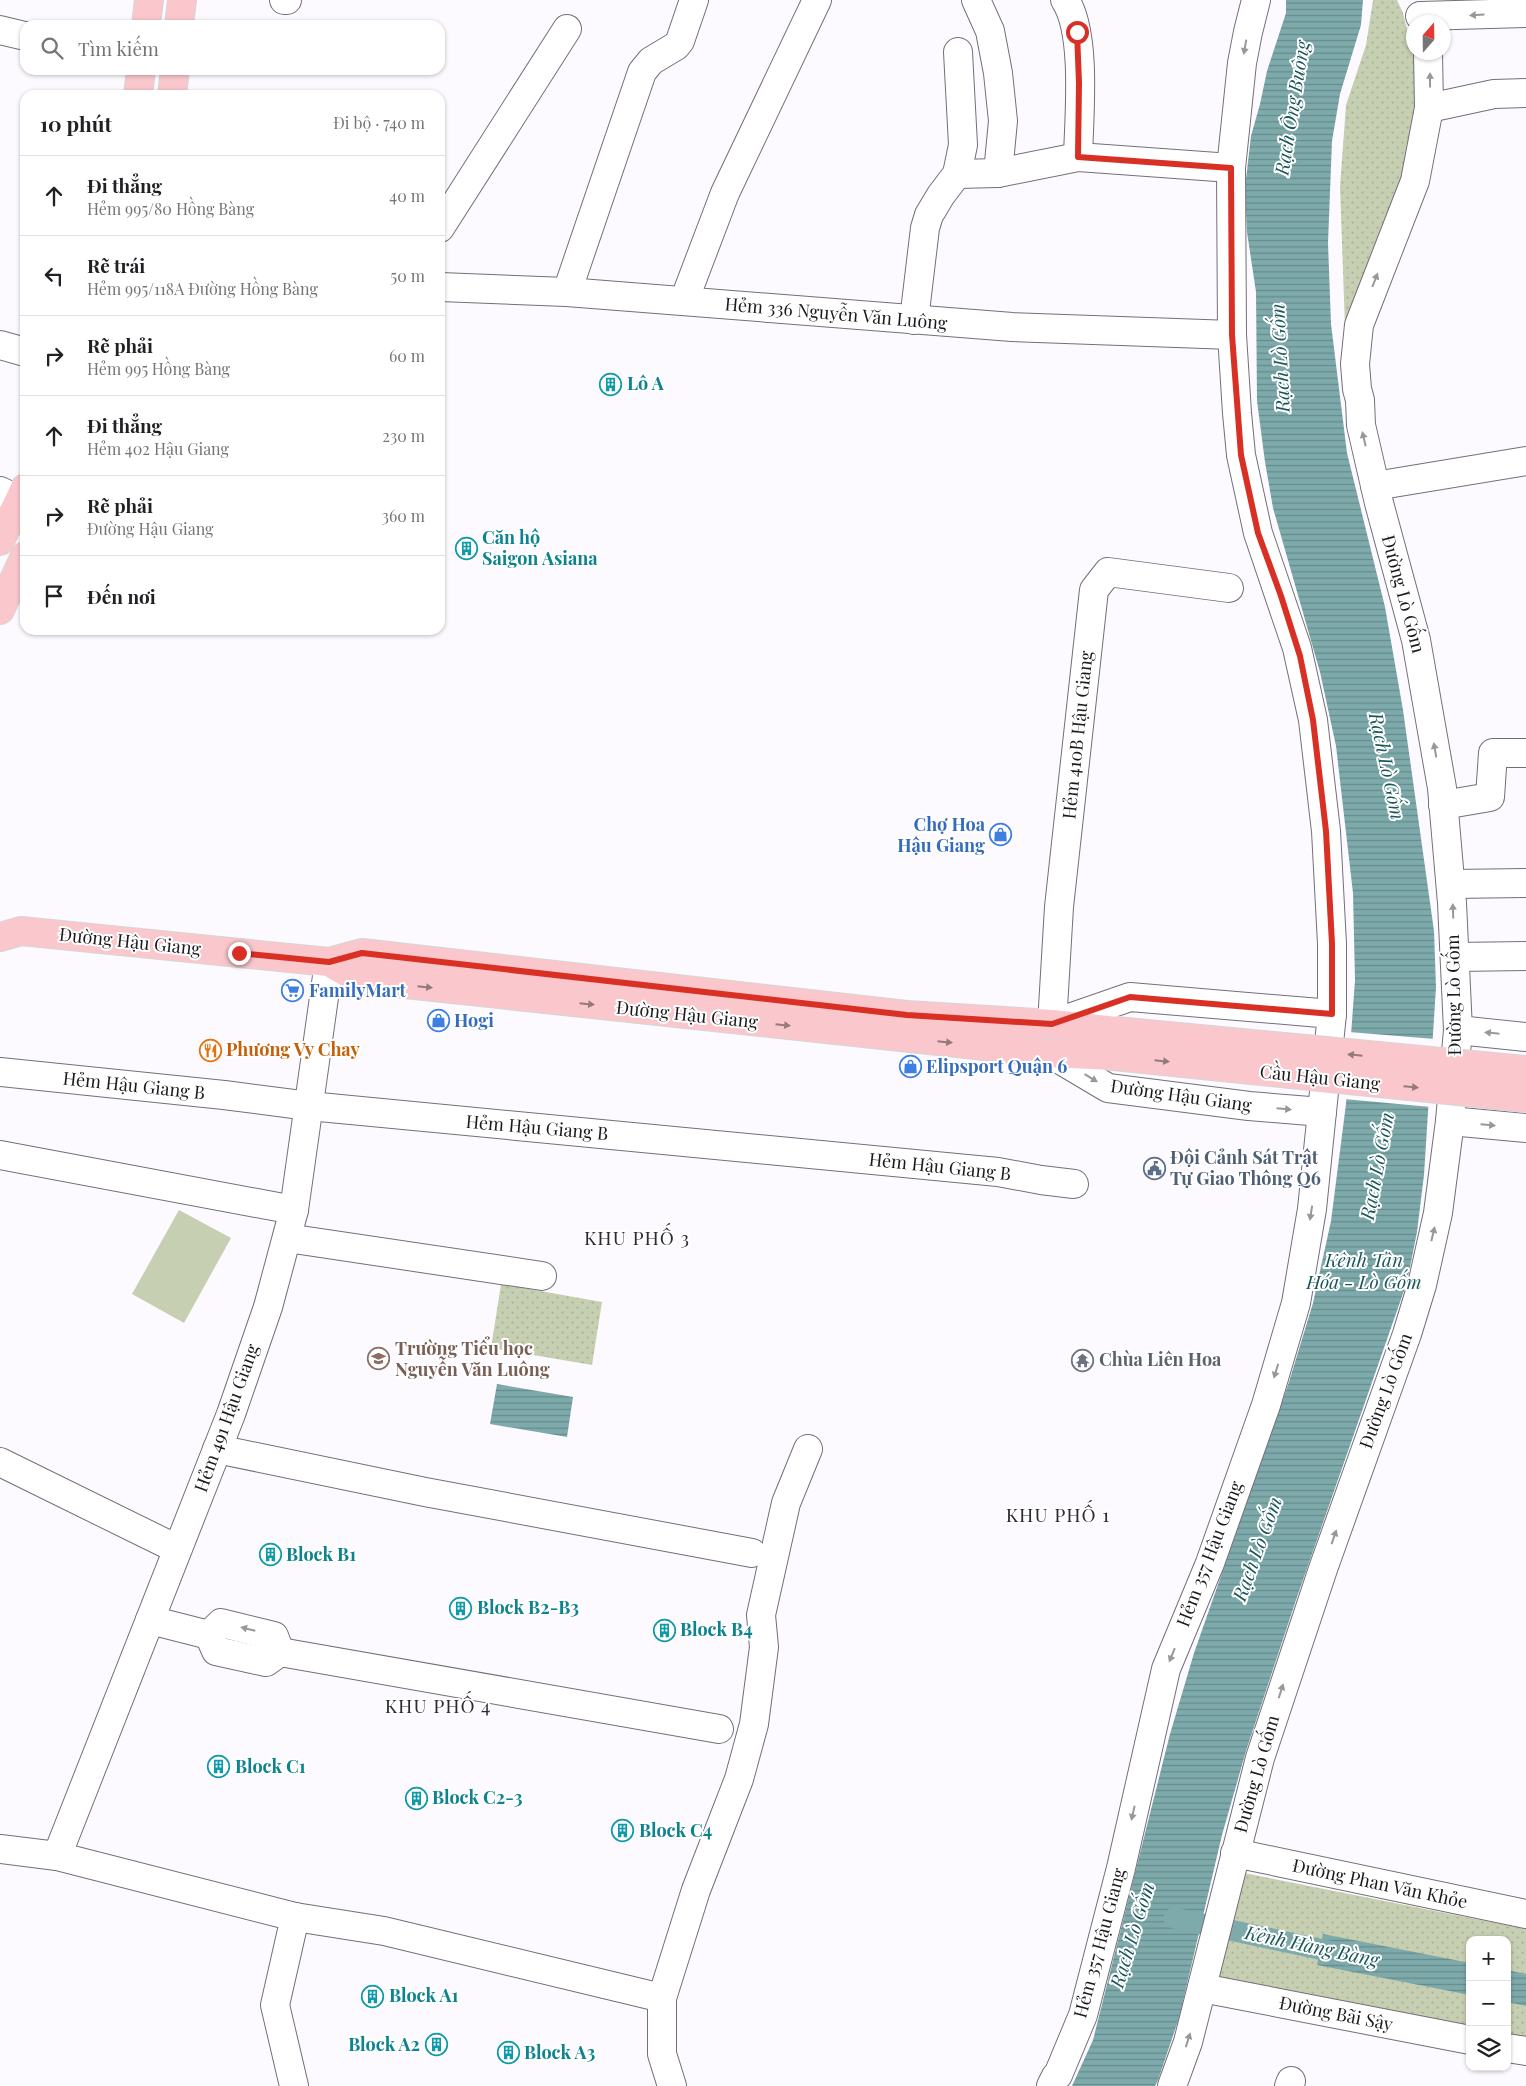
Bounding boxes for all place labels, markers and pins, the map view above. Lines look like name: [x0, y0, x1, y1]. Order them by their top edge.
place label: Lô A: [627, 371, 665, 395]
building icon: Lô A: [599, 372, 623, 396]
place label: Căn hộ Saigon Asiana: [482, 525, 598, 570]
building icon: Căn hộ Saigon Asiana: [454, 536, 478, 560]
place label: Chợ Hoa Hậu Giang: [897, 812, 986, 857]
shop icon: Chợ Hoa Hậu Giang: [989, 823, 1013, 847]
place label: FamilyMart: [309, 978, 407, 1002]
supermarket icon: FamilyMart: [281, 979, 305, 1003]
place label: Hogi: [454, 1008, 494, 1032]
shop icon: Hogi: [426, 1009, 450, 1033]
place label: Phương Vy Chay: [226, 1037, 360, 1061]
restaurant icon: Phương Vy Chay: [198, 1038, 222, 1062]
place label: Elipsport Quận 6: [926, 1054, 1067, 1078]
shop icon: Elipsport Quận 6: [898, 1055, 922, 1079]
place label: Đội Cảnh Sát Trật Tự Giao Thông Q6: [1170, 1145, 1321, 1190]
public building icon: Đội Cảnh Sát Trật Tự Giao Thông Q6: [1142, 1156, 1166, 1180]
place label: Trường Tiểu học Nguyễn Văn Luông: [395, 1336, 550, 1381]
school or university icon: Trường Tiểu học Nguyễn Văn Luông: [367, 1347, 391, 1371]
place label: Chùa Liên Hoa: [1099, 1347, 1222, 1371]
temple icon: Chùa Liên Hoa: [1071, 1348, 1095, 1372]
place label: Block B1: [286, 1542, 356, 1566]
building icon: Block B1: [258, 1543, 282, 1567]
place label: Block B2-B3: [477, 1595, 579, 1619]
building icon: Block B2-B3: [449, 1596, 473, 1620]
place label: Block B4: [680, 1617, 753, 1641]
building icon: Block B4: [652, 1618, 676, 1642]
place label: Block C1: [235, 1754, 306, 1778]
building icon: Block C1: [207, 1755, 231, 1779]
place label: Block C2-3: [432, 1785, 523, 1809]
building icon: Block C2-3: [404, 1786, 428, 1810]
place label: Block C4: [639, 1818, 712, 1842]
building icon: Block C4: [611, 1819, 635, 1843]
place label: Block A1: [389, 1983, 458, 2007]
building icon: Block A1: [361, 1984, 385, 2008]
place label: Block A2: [348, 2032, 420, 2056]
building icon: Block A2: [424, 2033, 448, 2057]
place label: Block A3: [524, 2040, 595, 2064]
building icon: Block A3: [496, 2041, 520, 2065]

